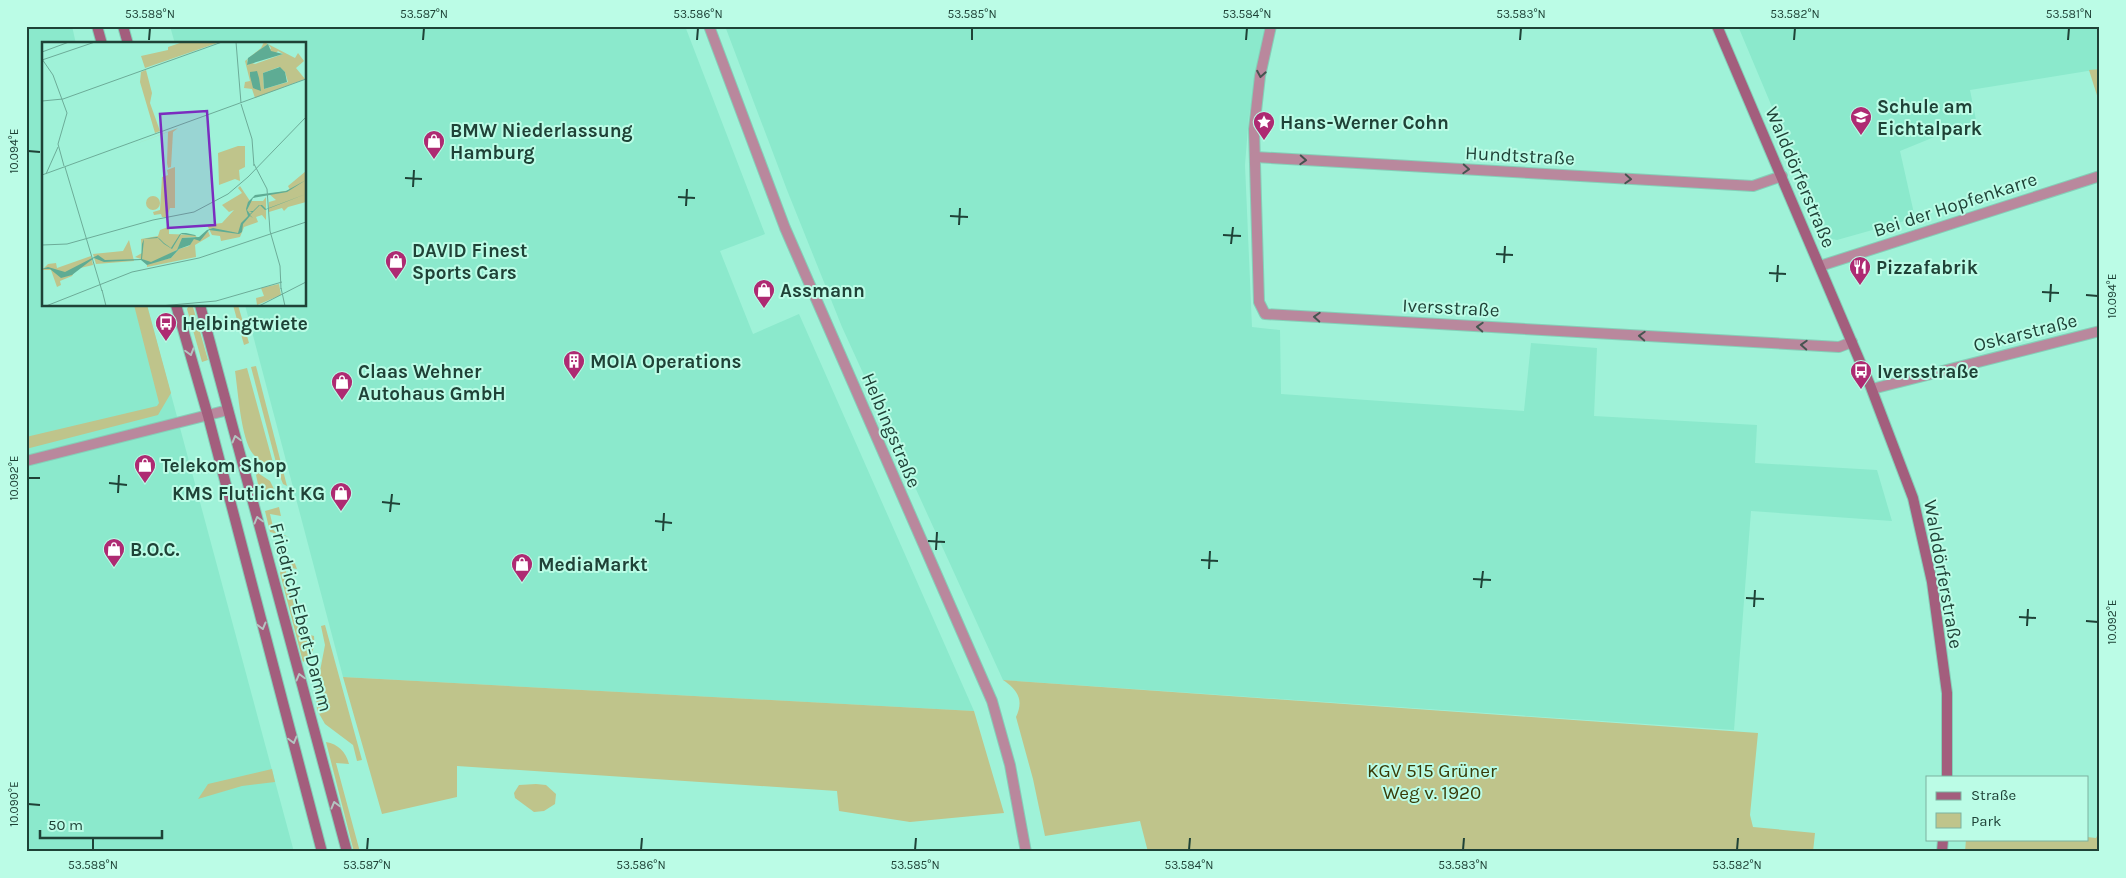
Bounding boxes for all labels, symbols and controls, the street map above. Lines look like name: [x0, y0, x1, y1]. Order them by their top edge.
text: 53.588°N: [125, 7, 175, 21]
text: 53.587°N: [400, 7, 448, 21]
text: 53.586°N: [673, 7, 723, 21]
text: 53.585°N: [947, 7, 997, 21]
text: 53.584°N: [1222, 7, 1272, 21]
text: 53.583°N: [1496, 7, 1546, 21]
text: 53.582°N: [1770, 7, 1820, 21]
text: 53.581°N: [2046, 7, 2092, 21]
inset map: [42, 42, 306, 306]
one-way arrow: [1256, 69, 1266, 78]
place label: Schule am Eichtalpark: [1877, 96, 1982, 140]
street label: Walddörferstraße: [1760, 104, 1840, 251]
school or university icon: Schule am Eichtalpark: [1849, 105, 1873, 136]
place icon: Hans-Werner Cohn: [1252, 110, 1276, 141]
place label: Hans-Werner Cohn: [1280, 112, 1449, 134]
place label: BMW Niederlassung Hamburg: [450, 120, 633, 164]
text: 10.094°E: [7, 129, 21, 173]
shop icon: BMW Niederlassung Hamburg: [422, 129, 446, 160]
street label: Hundtstraße: [1464, 142, 1575, 170]
one-way arrow: [1300, 154, 1308, 165]
one-way arrow: [1462, 164, 1470, 175]
street label: Bei der Hopfenkarre: [1871, 168, 2040, 242]
one-way arrow: [1624, 173, 1632, 184]
place label: DAVID Finest Sports Cars: [412, 240, 527, 284]
shop icon: DAVID Finest Sports Cars: [384, 249, 408, 280]
restaurant icon: Pizzafabrik: [1848, 255, 1872, 286]
place label: Pizzafabrik: [1876, 257, 1978, 279]
text: 10.094°E: [2105, 274, 2119, 318]
shop icon: Assmann: [752, 278, 776, 309]
place label: Assmann: [780, 280, 865, 302]
street label: Iversstraße: [1402, 294, 1500, 322]
street label: Oskarstraße: [1971, 309, 2079, 356]
bus stop icon: Helbingtwiete: [154, 311, 178, 342]
one-way arrow: [1313, 312, 1321, 323]
place label: Helbingtwiete: [182, 313, 308, 335]
one-way arrow: [1475, 321, 1483, 332]
one-way arrow: [1638, 330, 1646, 341]
one-way arrow: [1800, 339, 1808, 350]
one-way arrow: [185, 347, 195, 355]
building icon: MOIA Operations: [562, 349, 586, 380]
place label: MOIA Operations: [590, 351, 742, 373]
bus stop icon: Iversstraße: [1849, 359, 1873, 390]
place label: Claas Wehner Autohaus GmbH: [358, 361, 506, 405]
place label: Iversstraße: [1877, 361, 1979, 383]
shop icon: Claas Wehner Autohaus GmbH: [330, 370, 354, 401]
street label: Helbingstraße: [857, 370, 925, 491]
one-way arrow: [232, 436, 242, 444]
shop icon: Telekom Shop: [133, 453, 157, 484]
text: 10.092°E: [7, 455, 21, 501]
place label: Telekom Shop: [161, 455, 287, 477]
shop icon: KMS Flutlicht KG: [329, 481, 353, 512]
place label: KMS Flutlicht KG: [172, 483, 325, 505]
street label: Walddörferstraße: [1919, 498, 1967, 650]
one-way arrow: [254, 517, 264, 525]
street label: Friedrich-Ebert-Damm: [265, 520, 337, 714]
shop icon: B.O.C.: [102, 537, 126, 568]
place label: B.O.C.: [130, 539, 180, 561]
shop icon: MediaMarkt: [510, 552, 534, 583]
place label: MediaMarkt: [538, 554, 648, 576]
text: 10.092°E: [2105, 599, 2119, 645]
one-way arrow: [257, 622, 267, 630]
one-way arrow: [296, 674, 306, 682]
one-way arrow: [287, 736, 298, 745]
park label: KGV 515 Grüner Weg v. 1920: [1367, 760, 1497, 804]
legend: [1926, 776, 2088, 840]
text: 10.090°E: [7, 781, 21, 827]
text: Straße: [1971, 786, 2016, 804]
one-way arrow: [330, 801, 340, 809]
scale bar: [40, 808, 162, 840]
text: Park: [1971, 812, 2001, 830]
text: 50 m: [48, 816, 83, 834]
text: 53.588°N: [68, 858, 118, 872]
text: 53.587°N: [343, 858, 391, 872]
text: 53.586°N: [616, 858, 666, 872]
text: 53.585°N: [890, 858, 940, 872]
text: 53.584°N: [1164, 858, 1214, 872]
text: 53.583°N: [1438, 858, 1488, 872]
text: 53.582°N: [1712, 858, 1762, 872]

